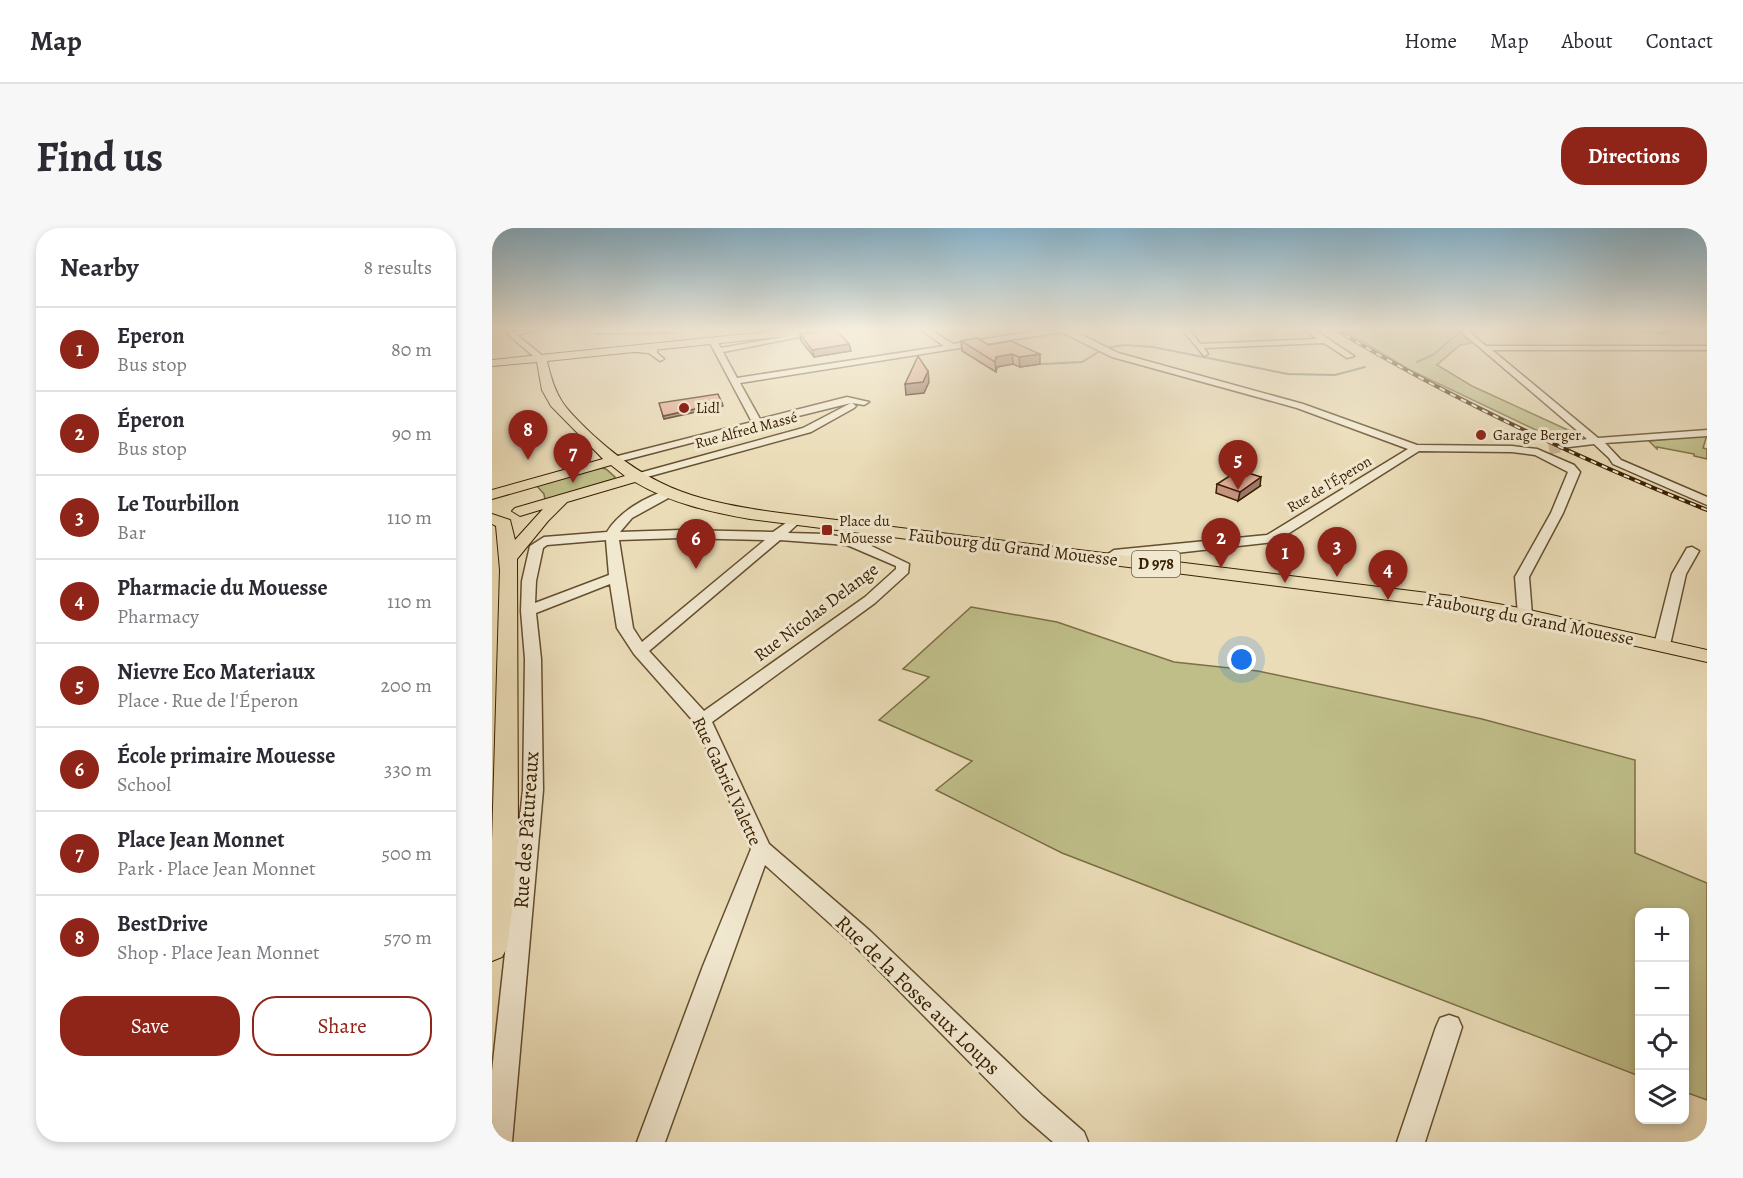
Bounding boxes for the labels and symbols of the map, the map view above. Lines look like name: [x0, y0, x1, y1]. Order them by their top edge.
place label: Lidl: [696, 398, 720, 418]
marker: Lidl: [677, 401, 691, 415]
street label: Rue Alfred Massé: [693, 407, 800, 453]
pin: 8: [508, 410, 548, 460]
place label: Garage Berger: [1493, 425, 1581, 445]
marker: Garage Berger: [1474, 428, 1488, 442]
pin: 7: [554, 434, 592, 483]
pin: 5: [1218, 440, 1258, 490]
street label: Rue de l'Éperon: [1283, 451, 1375, 517]
place label: Place du Mouesse: [839, 511, 893, 548]
pin: 2: [1202, 518, 1240, 568]
pin: 6: [676, 520, 716, 569]
street label: Faubourg du Grand Mouesse: [907, 522, 1119, 572]
marker: Place du Mouesse: [820, 523, 834, 537]
pin: 3: [1318, 528, 1356, 577]
pin: 1: [1266, 534, 1304, 583]
pin: 4: [1368, 550, 1408, 600]
road number: D 978: [1132, 551, 1180, 577]
street label: Rue Nicolas Delange: [749, 557, 883, 667]
street label: Faubourg du Grand Mouesse: [1424, 587, 1636, 651]
your location: [1227, 645, 1256, 674]
street label: Rue Gabriel Valette: [687, 713, 767, 849]
street label: Rue des Pâtureaux: [507, 750, 545, 910]
street label: Rue de la Fosse aux Loups: [829, 909, 1007, 1081]

